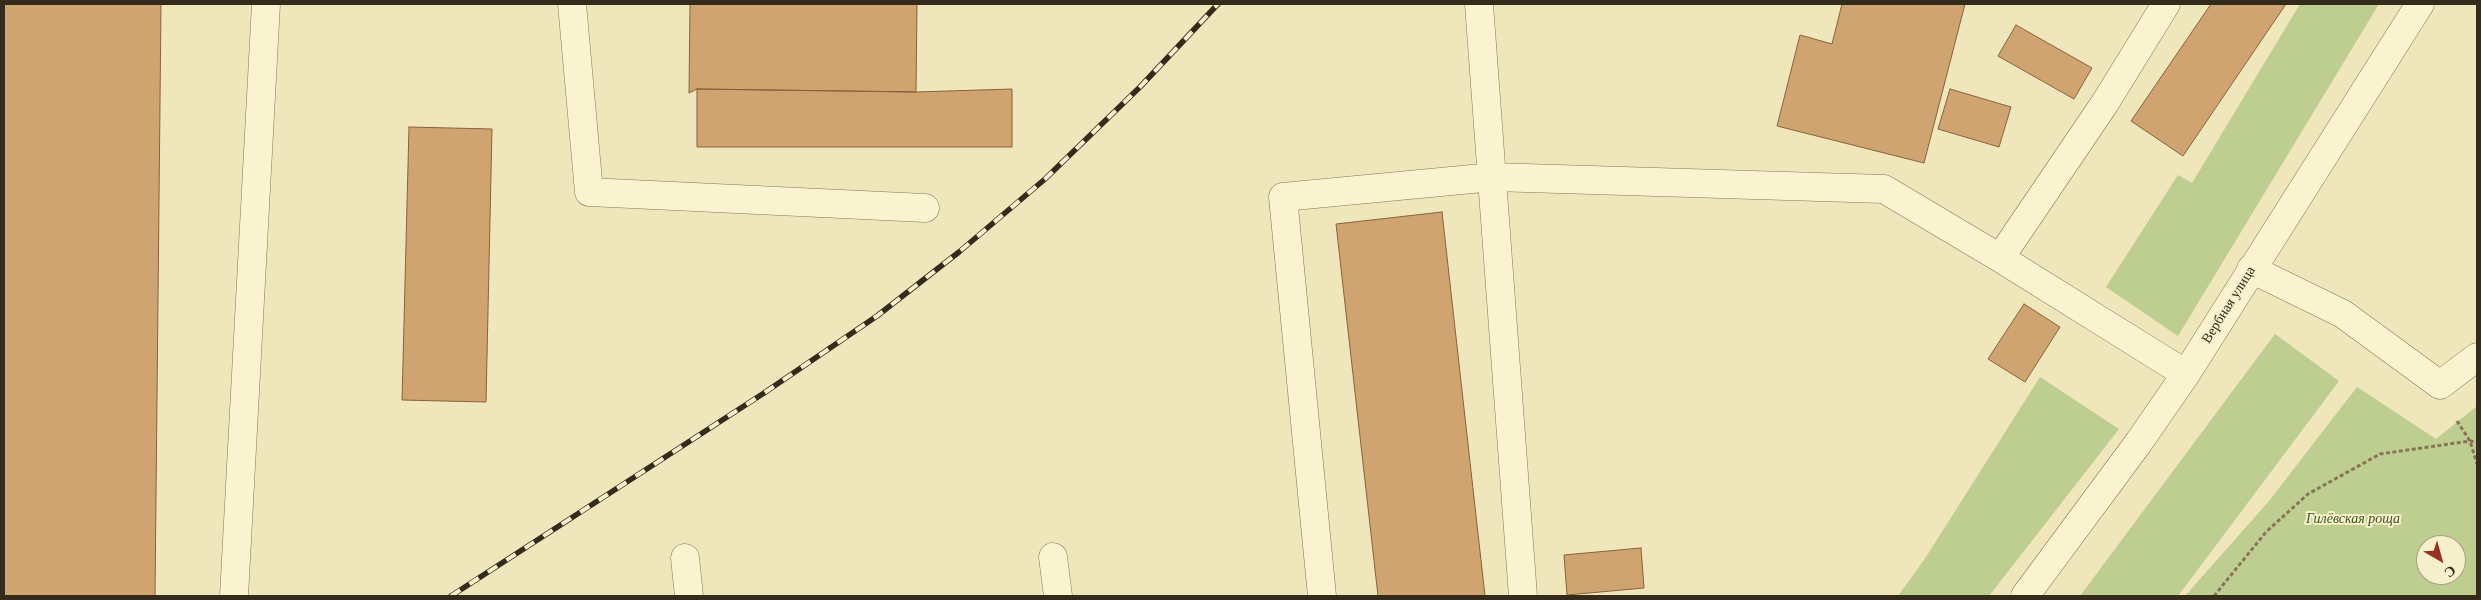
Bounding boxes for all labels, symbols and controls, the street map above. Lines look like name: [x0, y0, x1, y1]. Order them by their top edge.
street label: Вербная улица: [2199, 263, 2259, 347]
park label: Гилёвская роща: [2306, 511, 2400, 527]
north arrow: [2416, 535, 2466, 585]
text: С: [2441, 562, 2459, 580]

